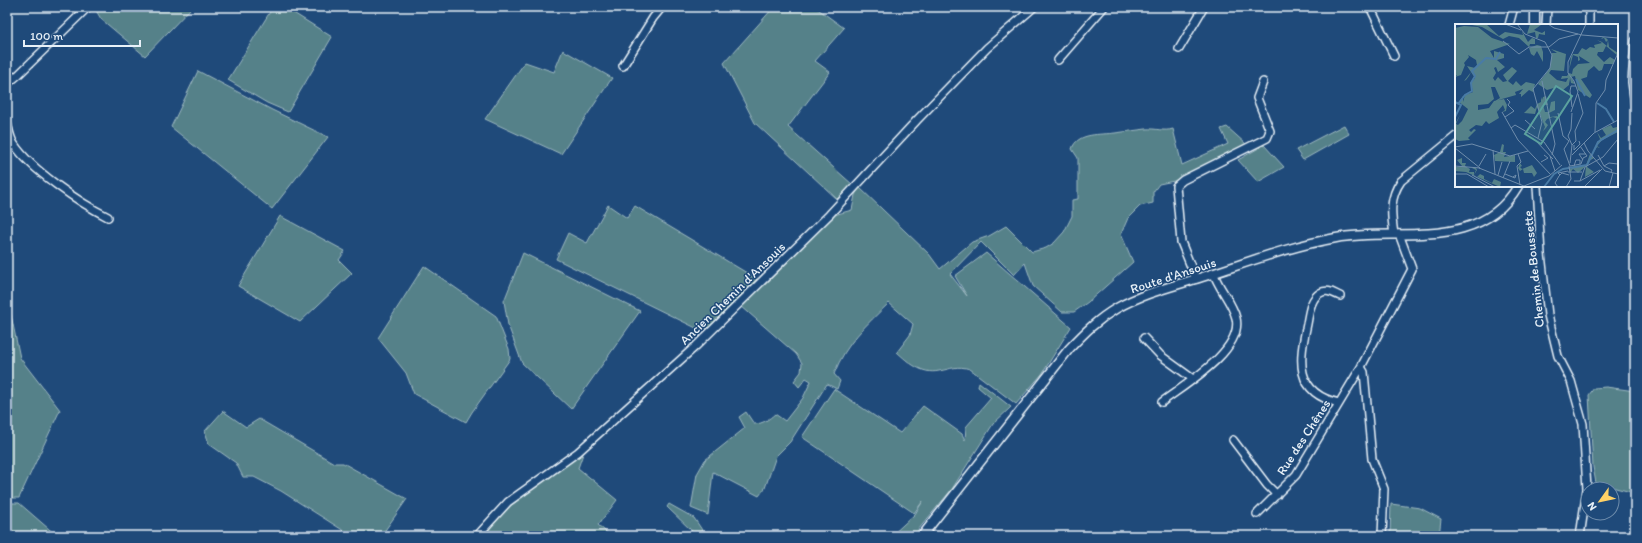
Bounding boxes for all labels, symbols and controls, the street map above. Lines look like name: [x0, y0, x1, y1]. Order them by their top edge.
scale bar: [24, 22, 140, 48]
inset map: [1455, 24, 1618, 187]
text: 100 m: [30, 29, 63, 43]
street label: Chemin de Boussette: [1520, 210, 1547, 328]
street label: Ancien Chemin d'Ansouis: [677, 239, 788, 348]
street label: Route d'Ansouis: [1128, 254, 1218, 296]
street label: Rue des Chênes: [1273, 396, 1334, 478]
north arrow: [1580, 481, 1620, 521]
text: N: [1585, 500, 1600, 513]

